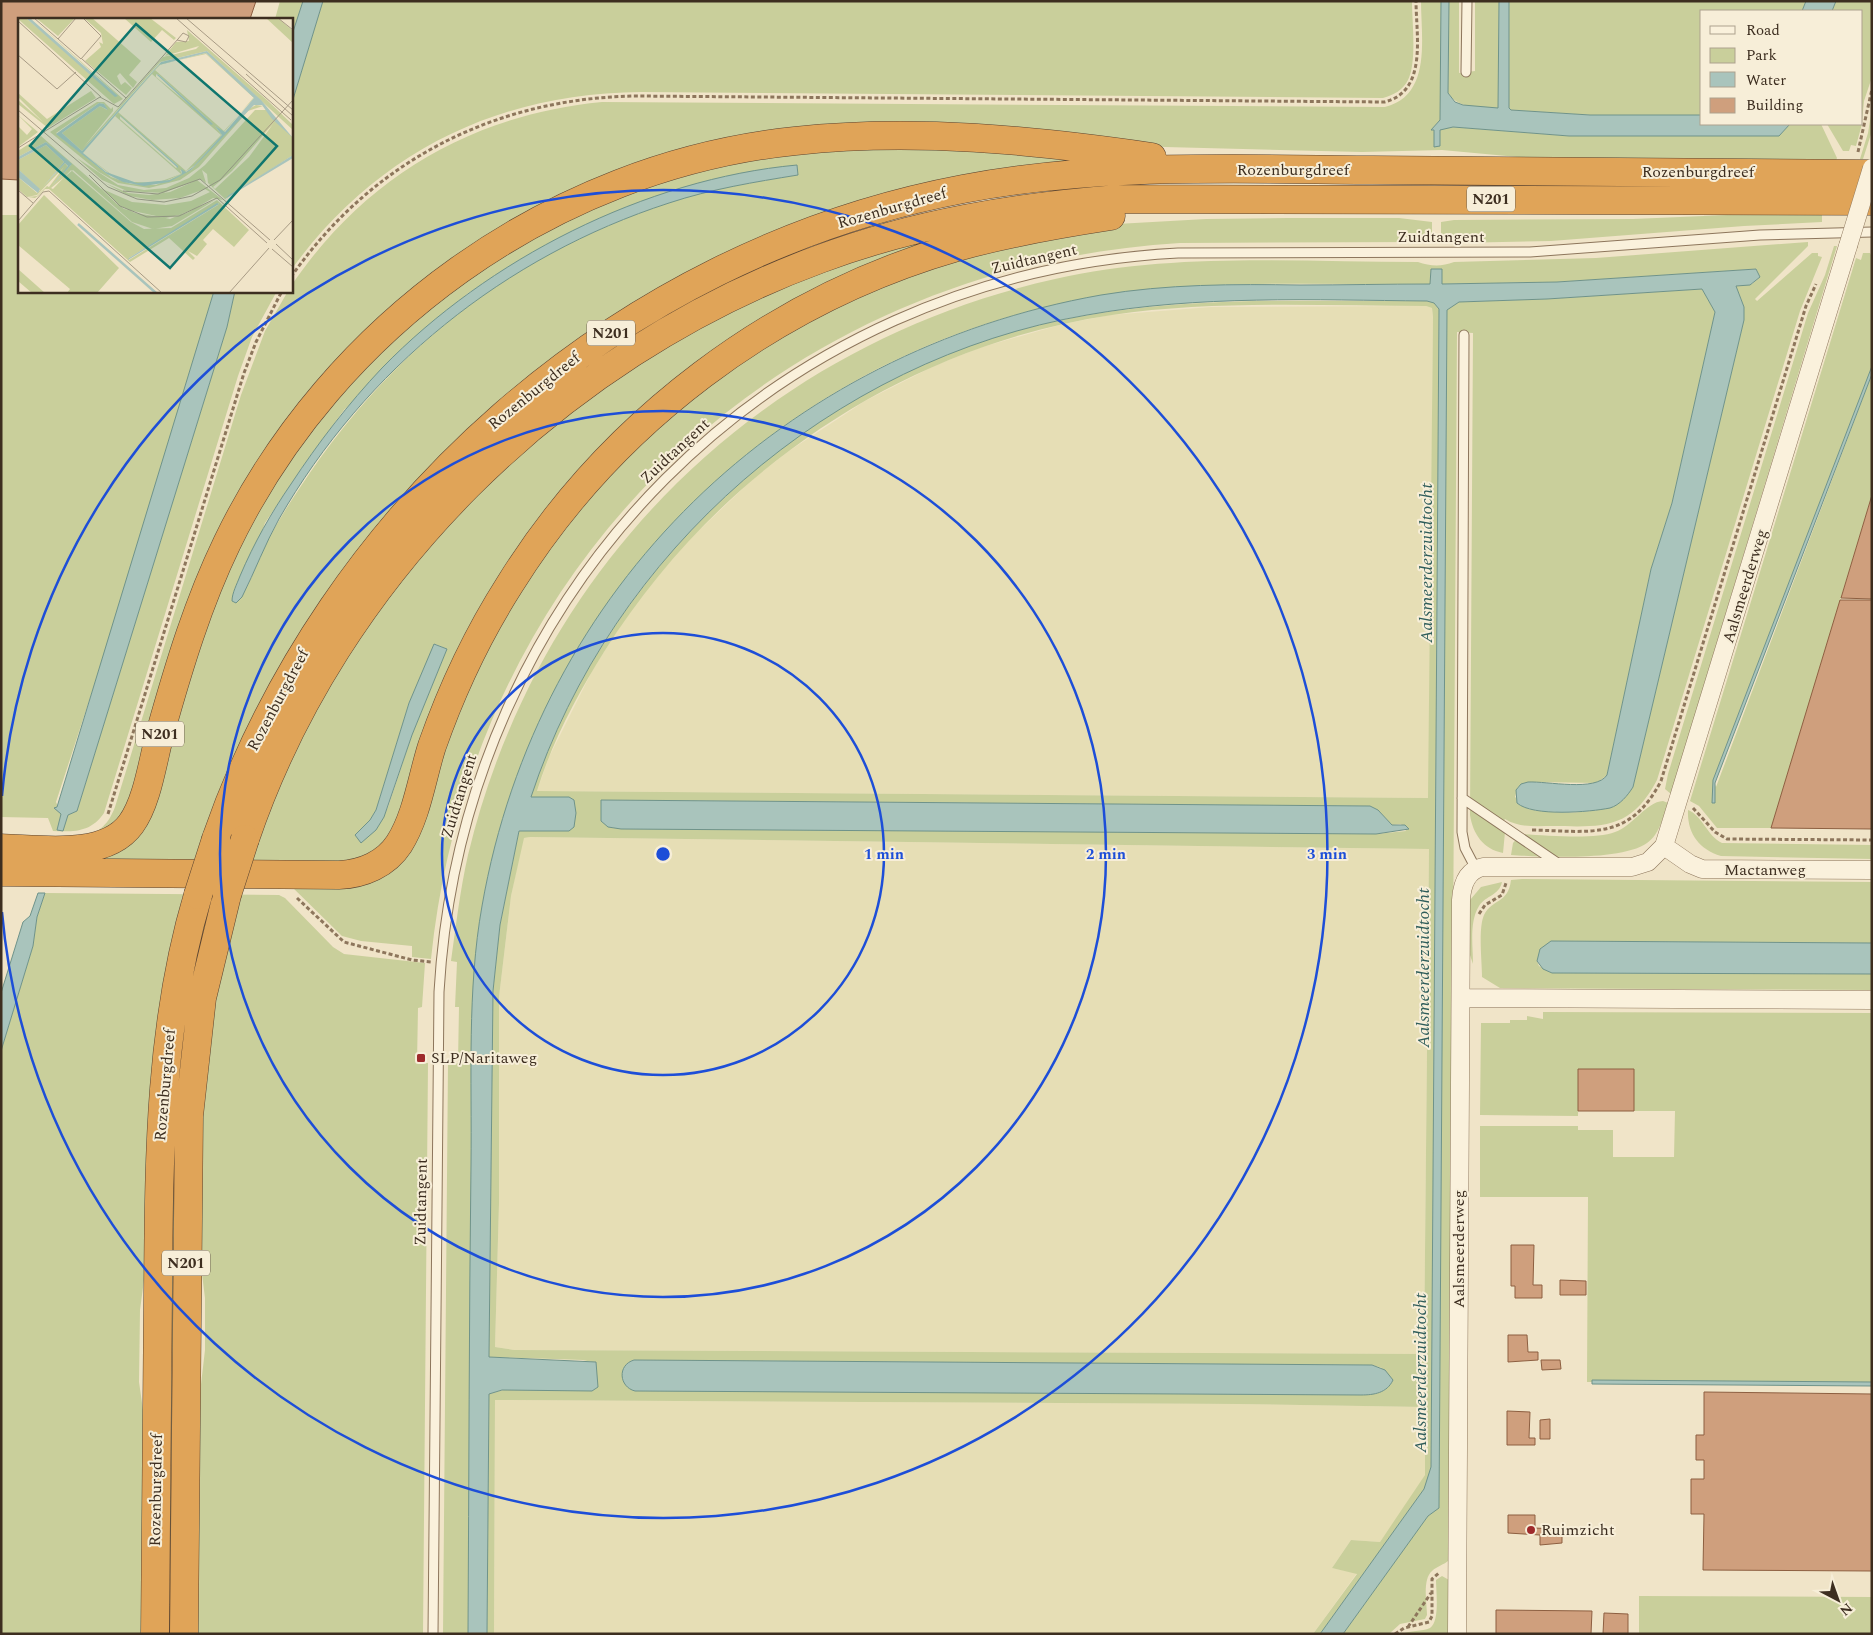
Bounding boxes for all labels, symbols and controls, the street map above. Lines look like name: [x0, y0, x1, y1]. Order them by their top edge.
legend: [1700, 10, 1863, 125]
inset map: [18, 18, 292, 292]
text: Road: [1746, 19, 1780, 42]
text: Park: [1746, 44, 1777, 67]
text: Water: [1746, 69, 1786, 92]
text: Building: [1746, 94, 1803, 117]
street label: Rozenburgdreef: [1237, 158, 1351, 182]
street label: Rozenburgdreef: [1642, 160, 1756, 184]
street label: Rozenburgdreef: [835, 181, 951, 235]
road number: N201: [1467, 186, 1515, 212]
street label: Zuidtangent: [1397, 225, 1485, 249]
street label: Zuidtangent: [989, 237, 1080, 281]
road number: N201: [587, 320, 635, 346]
street label: Rozenburgdreef: [483, 345, 587, 436]
street label: Zuidtangent: [635, 412, 715, 490]
water label: Aalsmeerderzuidtocht: [1413, 483, 1440, 644]
street label: Aalsmeerderweg: [1716, 526, 1774, 646]
street label: Rozenburgdreef: [241, 643, 316, 755]
road number: N201: [136, 722, 184, 746]
street label: Zuidtangent: [435, 750, 483, 841]
text: 1 min: [864, 843, 904, 866]
text: 2 min: [1086, 843, 1126, 866]
text: 3 min: [1307, 843, 1347, 866]
centre of rings: [654, 845, 672, 863]
street label: Mactanweg: [1724, 858, 1806, 882]
water label: Aalsmeerderzuidtocht: [1410, 888, 1437, 1049]
street label: Rozenburgdreef: [148, 1026, 182, 1142]
place label: SLP/Naritaweg: [431, 1046, 537, 1070]
marker: SLP/Naritaweg: [415, 1052, 427, 1064]
street label: Zuidtangent: [408, 1158, 434, 1246]
street label: Aalsmeerderweg: [1447, 1190, 1471, 1308]
road number: N201: [162, 1250, 210, 1276]
water label: Aalsmeerderzuidtocht: [1407, 1293, 1434, 1454]
street label: Rozenburgdreef: [143, 1432, 169, 1547]
place label: Ruimzicht: [1541, 1518, 1615, 1542]
marker: Ruimzicht: [1525, 1524, 1537, 1536]
north arrow: [1813, 1575, 1863, 1625]
text: N: [1835, 1598, 1857, 1621]

